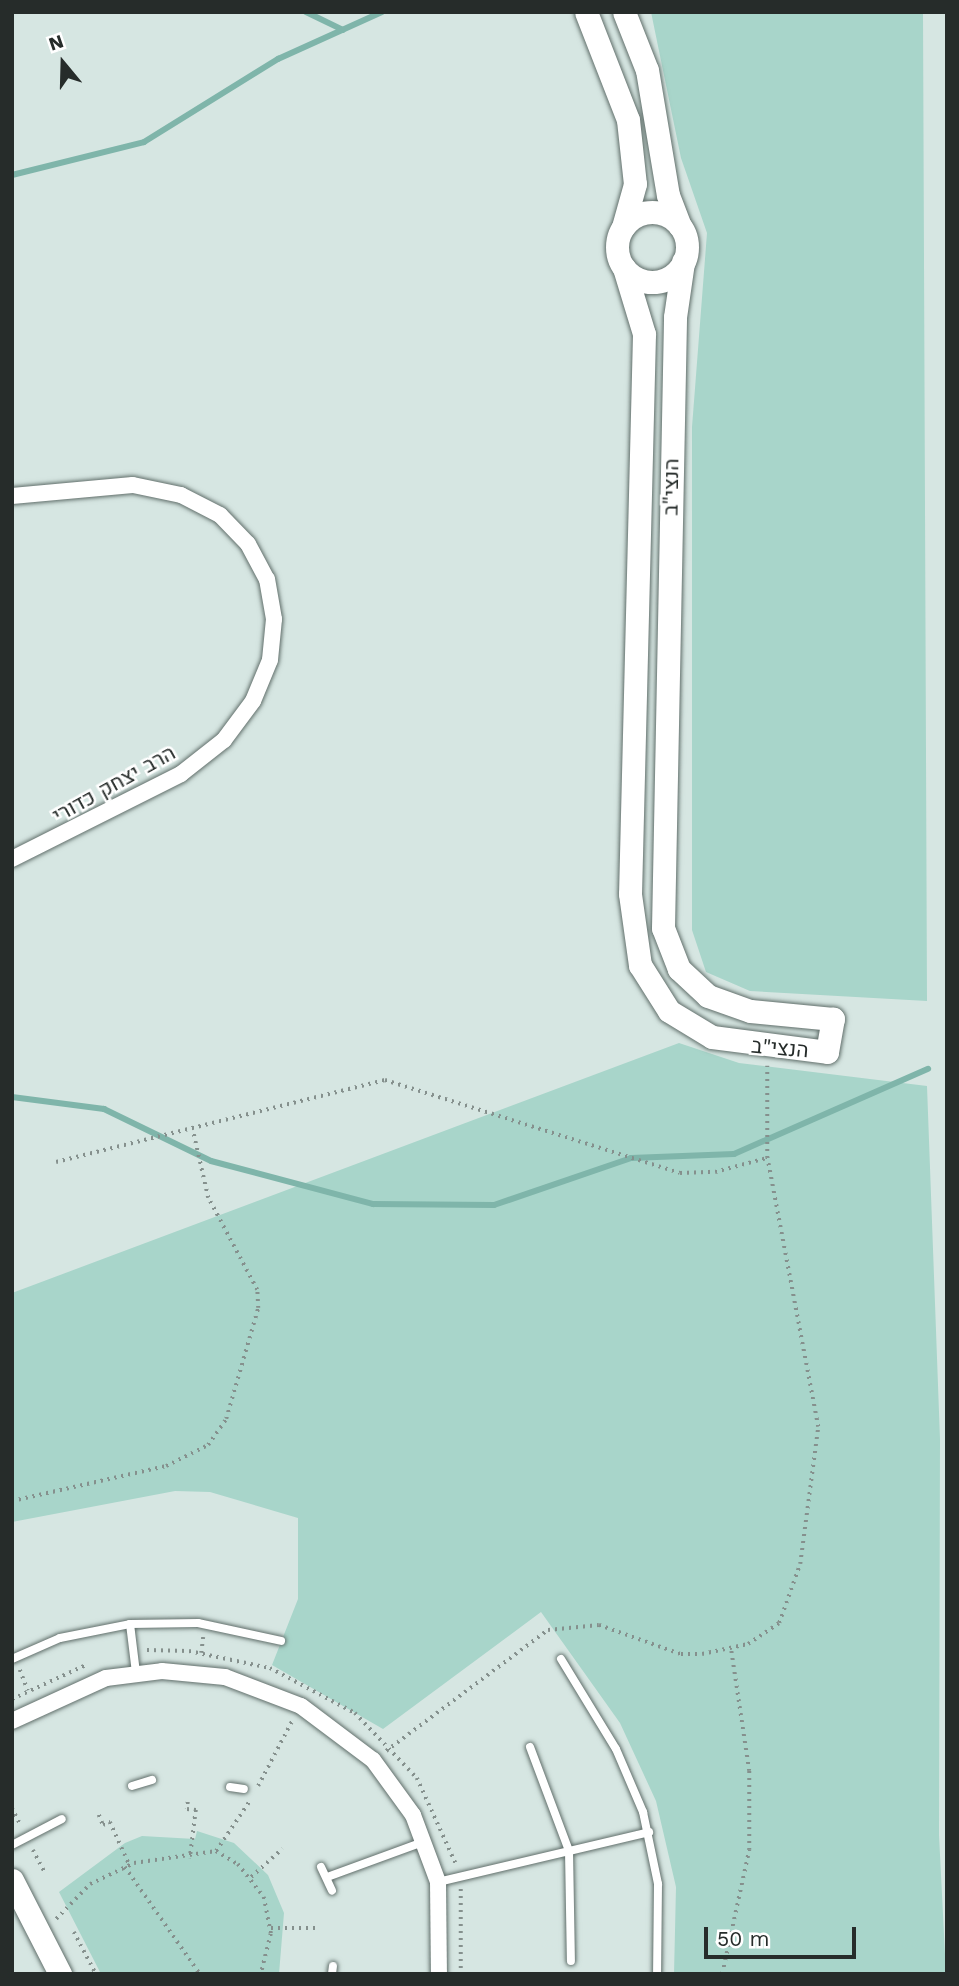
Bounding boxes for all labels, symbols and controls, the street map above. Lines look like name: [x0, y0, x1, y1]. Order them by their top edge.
north arrow: [28, 28, 98, 98]
text: N: [46, 30, 66, 56]
street label: הנצי"ב: [658, 458, 684, 516]
street label: הרב יצחק כדורי: [48, 740, 180, 828]
street label: הנצי"ב: [750, 1033, 810, 1063]
scale bar: [707, 1912, 859, 1956]
text: 50 m: [717, 1926, 769, 1951]

